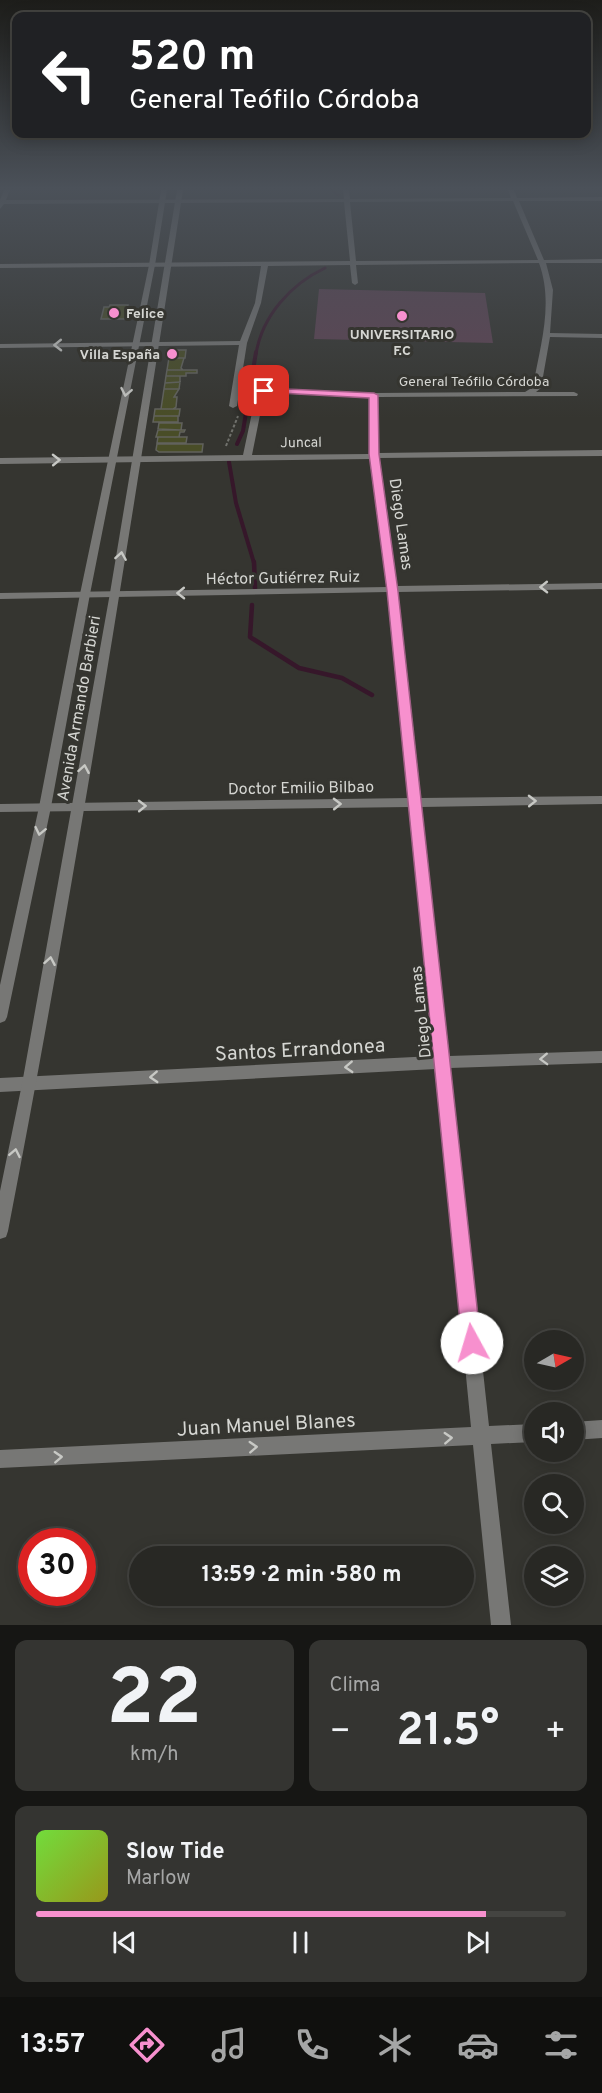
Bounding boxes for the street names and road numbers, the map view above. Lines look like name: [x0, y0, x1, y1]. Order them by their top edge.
street label: General Teófilo Córdoba: [399, 374, 549, 391]
street label: Juncal: [280, 435, 322, 452]
street label: Diego Lamas: [384, 477, 416, 572]
street label: Héctor Gutiérrez Ruiz: [206, 568, 361, 590]
street label: Avenida Armando Barbieri: [54, 614, 106, 803]
street label: Doctor Emilio Bilbao: [228, 778, 374, 800]
street label: Diego Lamas: [407, 965, 437, 1059]
street label: Santos Errandonea: [214, 1034, 386, 1068]
street label: Juan Manuel Blanes: [176, 1408, 356, 1444]

